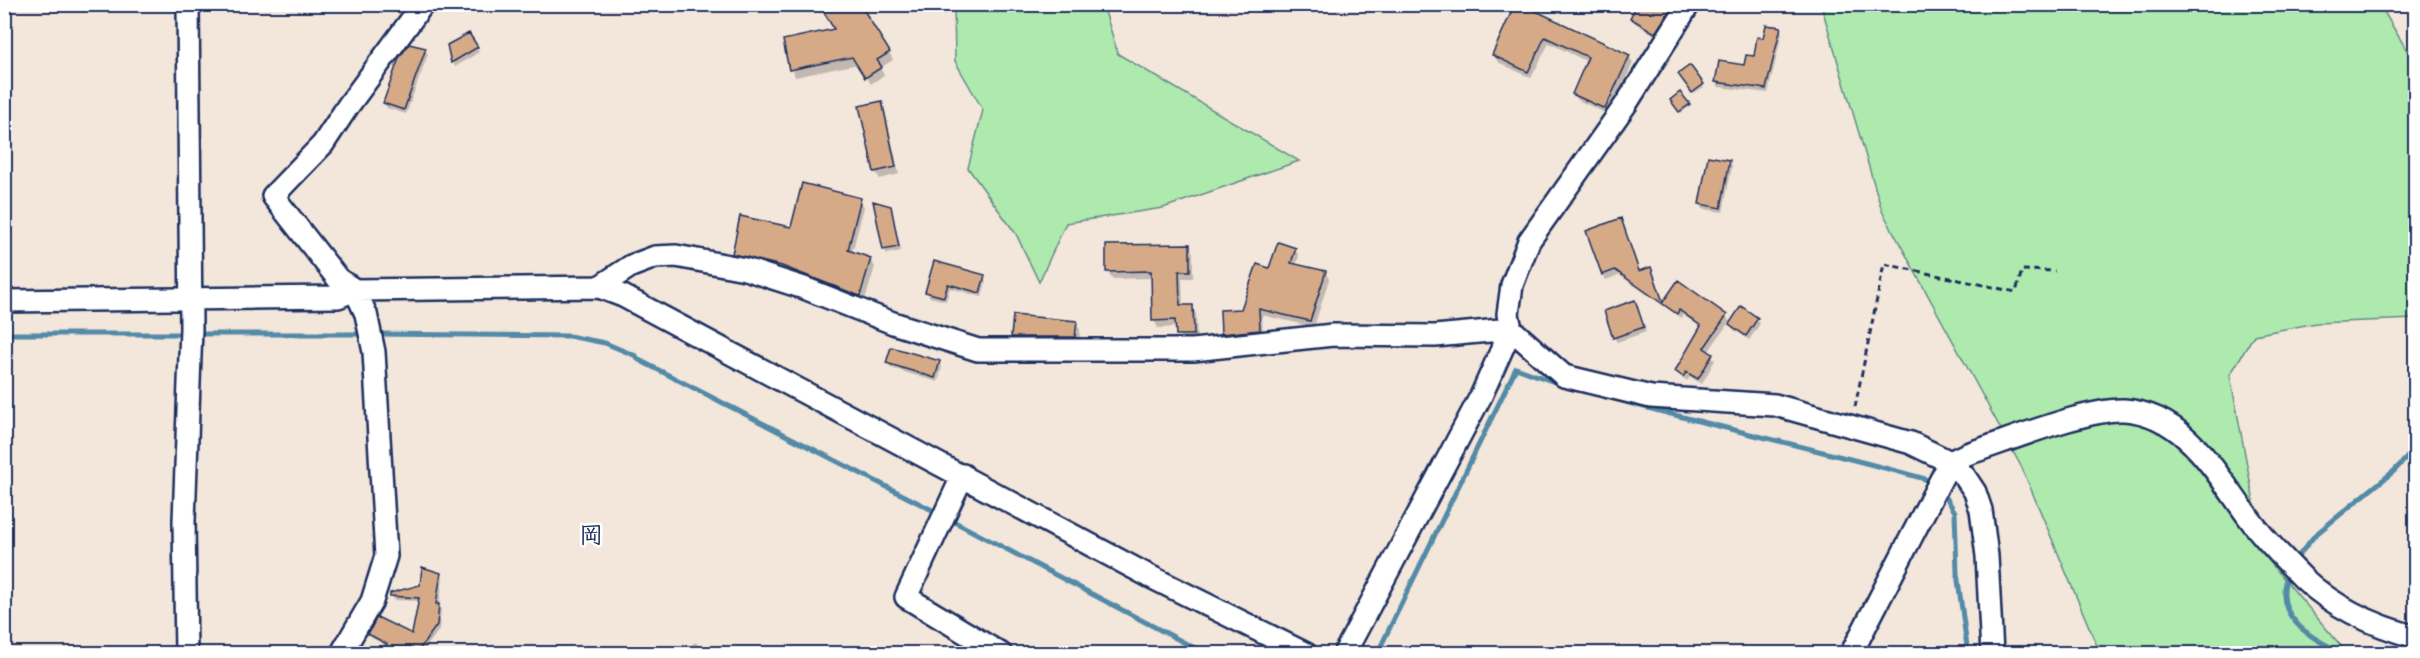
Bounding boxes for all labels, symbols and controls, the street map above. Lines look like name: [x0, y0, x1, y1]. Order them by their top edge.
district label: 岡: [579, 519, 603, 553]

